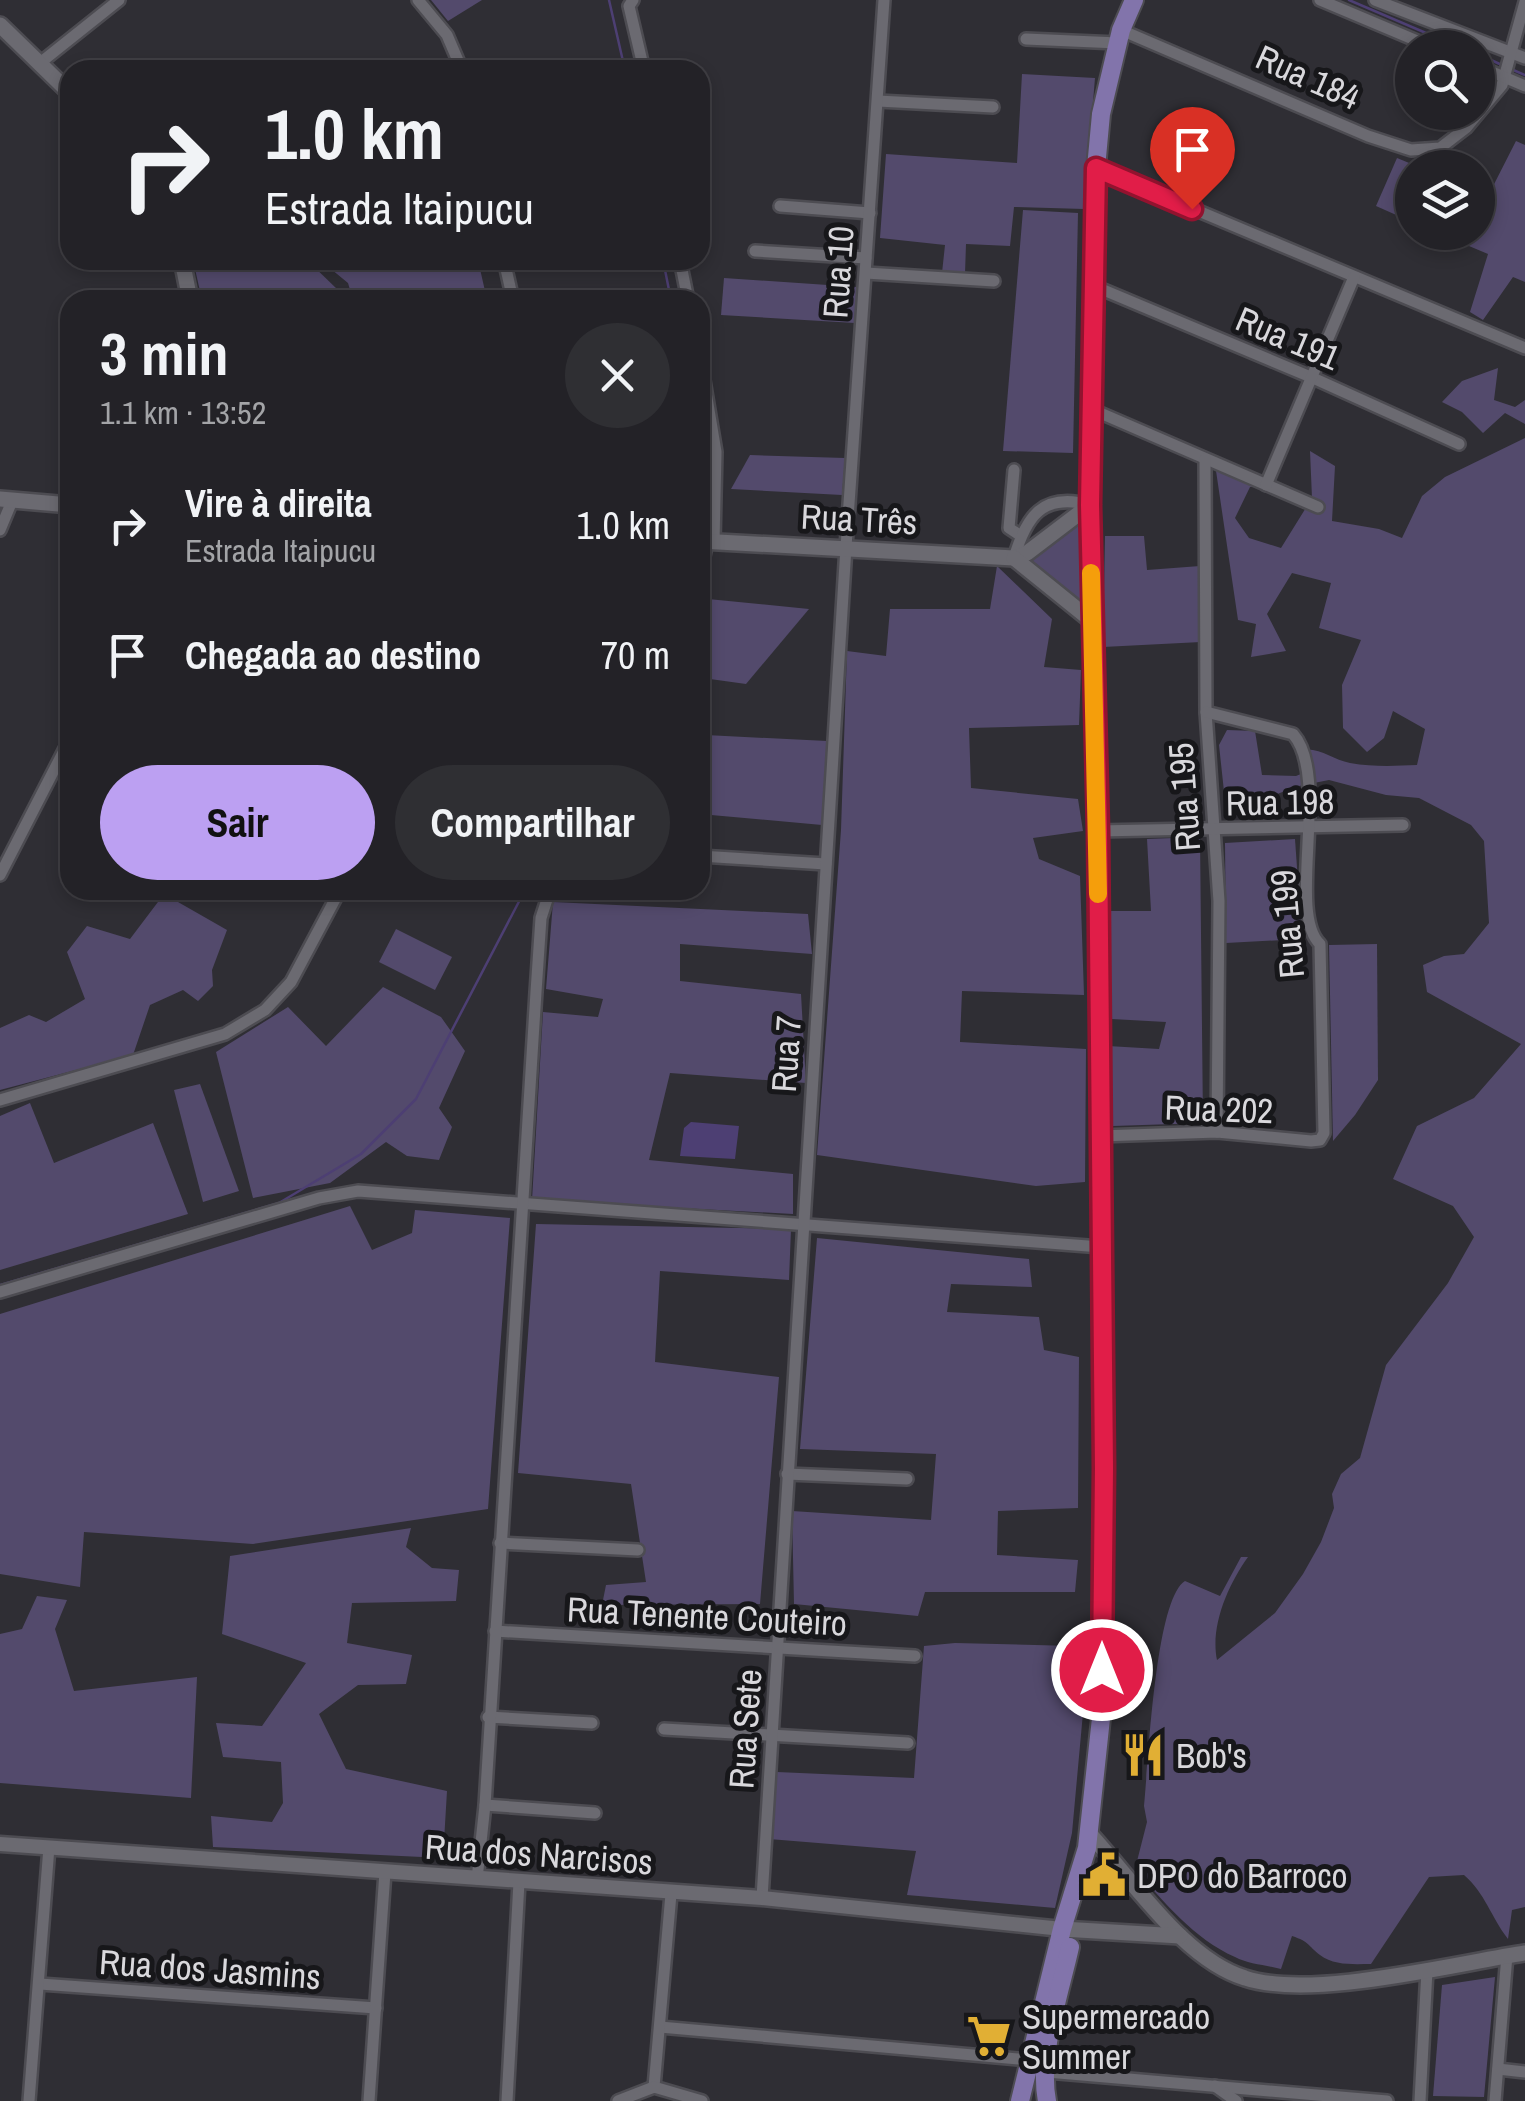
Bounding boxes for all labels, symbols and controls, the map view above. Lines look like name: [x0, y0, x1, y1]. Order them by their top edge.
map controls: [1395, 30, 1495, 250]
button: search: [1395, 30, 1495, 130]
street label: Rua 184: [1249, 33, 1367, 121]
text: 1.0 km: [265, 87, 444, 181]
icon: right: [100, 100, 230, 230]
pin: [1150, 107, 1235, 210]
icon: arrive: [1165, 122, 1220, 177]
button: layers: [1395, 150, 1495, 250]
text: Estrada Itaipucu: [265, 177, 534, 238]
street label: Rua 10: [811, 224, 865, 320]
street label: Rua 191: [1229, 295, 1347, 381]
text: 3 min: [100, 313, 229, 394]
button: close: [565, 323, 670, 428]
text: 1.1 km · 13:52: [100, 391, 266, 434]
text: Vire à direita: [185, 478, 372, 529]
street label: Rua Três: [800, 492, 918, 546]
icon: right: [100, 498, 155, 553]
text: 1.0 km: [576, 500, 670, 551]
text: Estrada Itaipucu: [185, 529, 376, 572]
icon: arrive: [100, 628, 155, 683]
text: Chegada ao destino: [185, 630, 481, 681]
text: 70 m: [601, 630, 670, 681]
street label: Rua 195: [1157, 741, 1211, 853]
button: Sair: [100, 765, 375, 880]
button: Compartilhar: [395, 765, 670, 880]
street label: Rua 198: [1225, 778, 1335, 826]
street label: Rua 199: [1259, 868, 1315, 980]
street label: Rua 7: [760, 1014, 812, 1094]
street label: Rua 202: [1164, 1084, 1274, 1134]
street label: Rua Tenente Couteiro: [566, 1585, 848, 1647]
position arrow: [1050, 1618, 1154, 1722]
street label: Rua Sete: [717, 1668, 773, 1790]
restaurant icon: Bob's: [1119, 1731, 1167, 1779]
place label: Bob's: [1176, 1732, 1247, 1779]
street label: Rua dos Narcisos: [424, 1823, 654, 1885]
public building icon: DPO do Barroco: [1080, 1851, 1128, 1899]
place label: DPO do Barroco: [1137, 1852, 1348, 1899]
street label: Rua dos Jasmins: [98, 1938, 322, 2000]
place label: Supermercado Summer: [1022, 1993, 1210, 2080]
supermarket icon: Supermercado Summer: [965, 2012, 1013, 2060]

